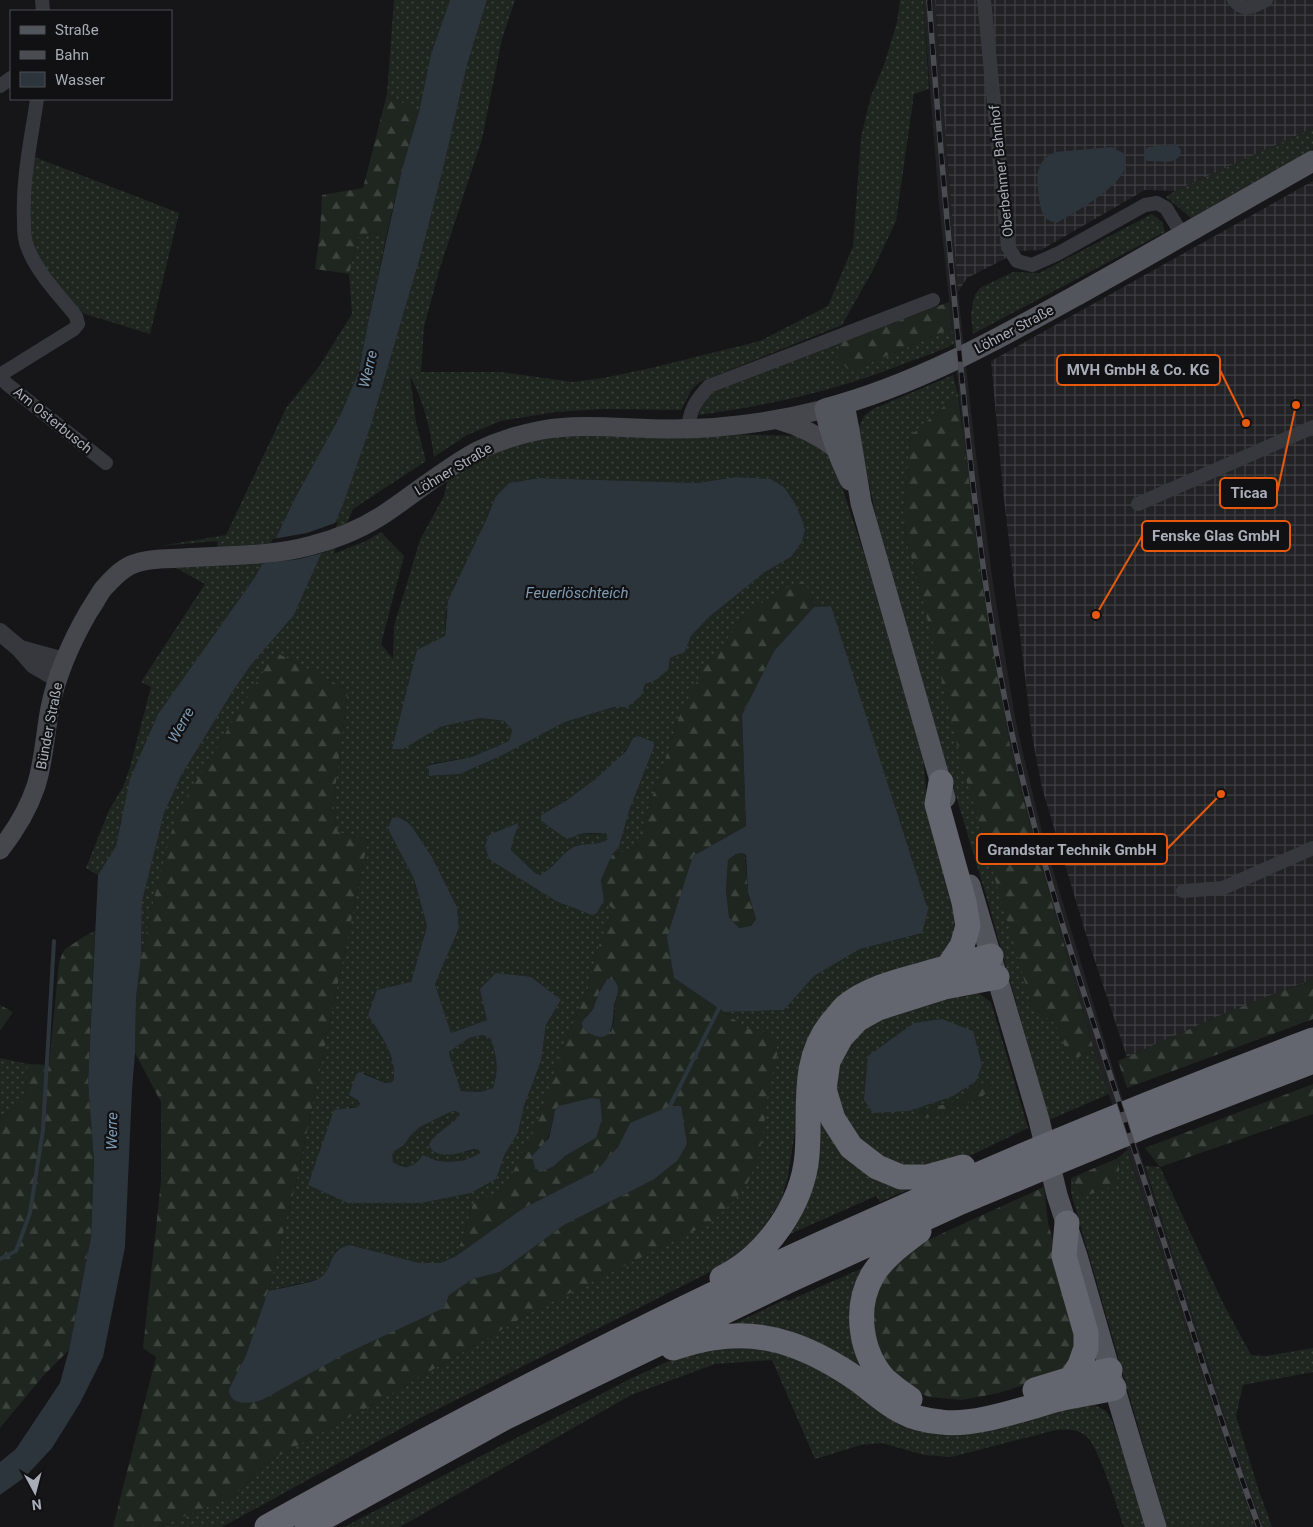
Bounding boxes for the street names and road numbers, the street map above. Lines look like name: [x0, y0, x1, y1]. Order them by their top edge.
street label: Oberbehmer Bahnhof: [986, 104, 1016, 238]
street label: Löhner Straße: [972, 301, 1056, 357]
street label: Am Osterbusch: [11, 383, 95, 457]
street label: Löhner Straße: [411, 440, 495, 498]
street label: Bünder Straße: [33, 681, 65, 771]

